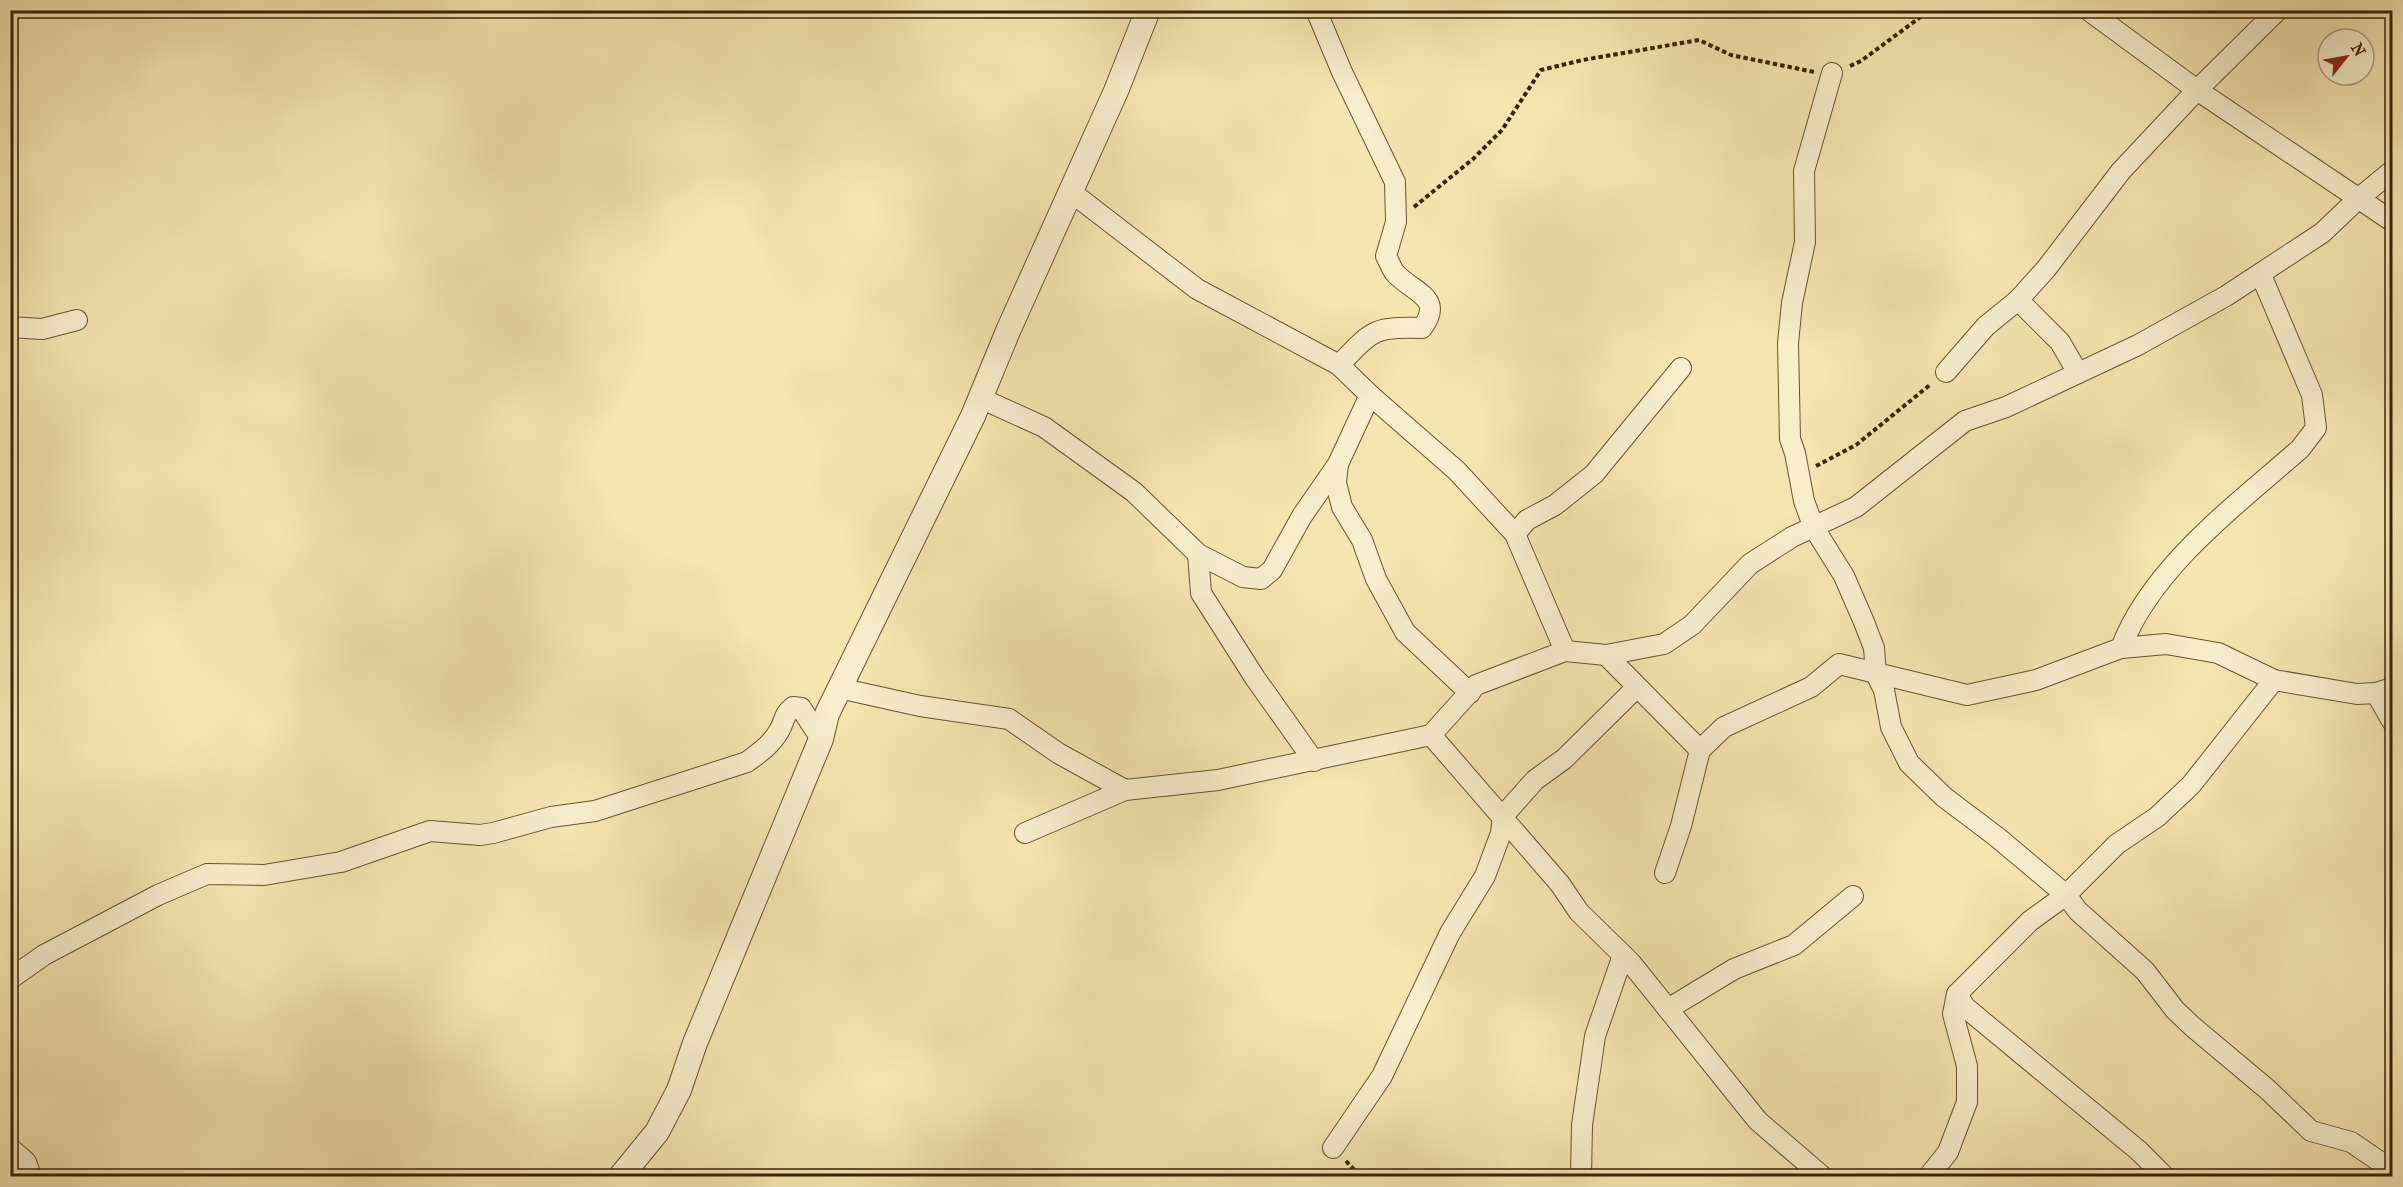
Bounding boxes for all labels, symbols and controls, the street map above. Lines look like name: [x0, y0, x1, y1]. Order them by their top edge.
north arrow: [2316, 27, 2376, 87]
text: N: [2347, 39, 2370, 60]

